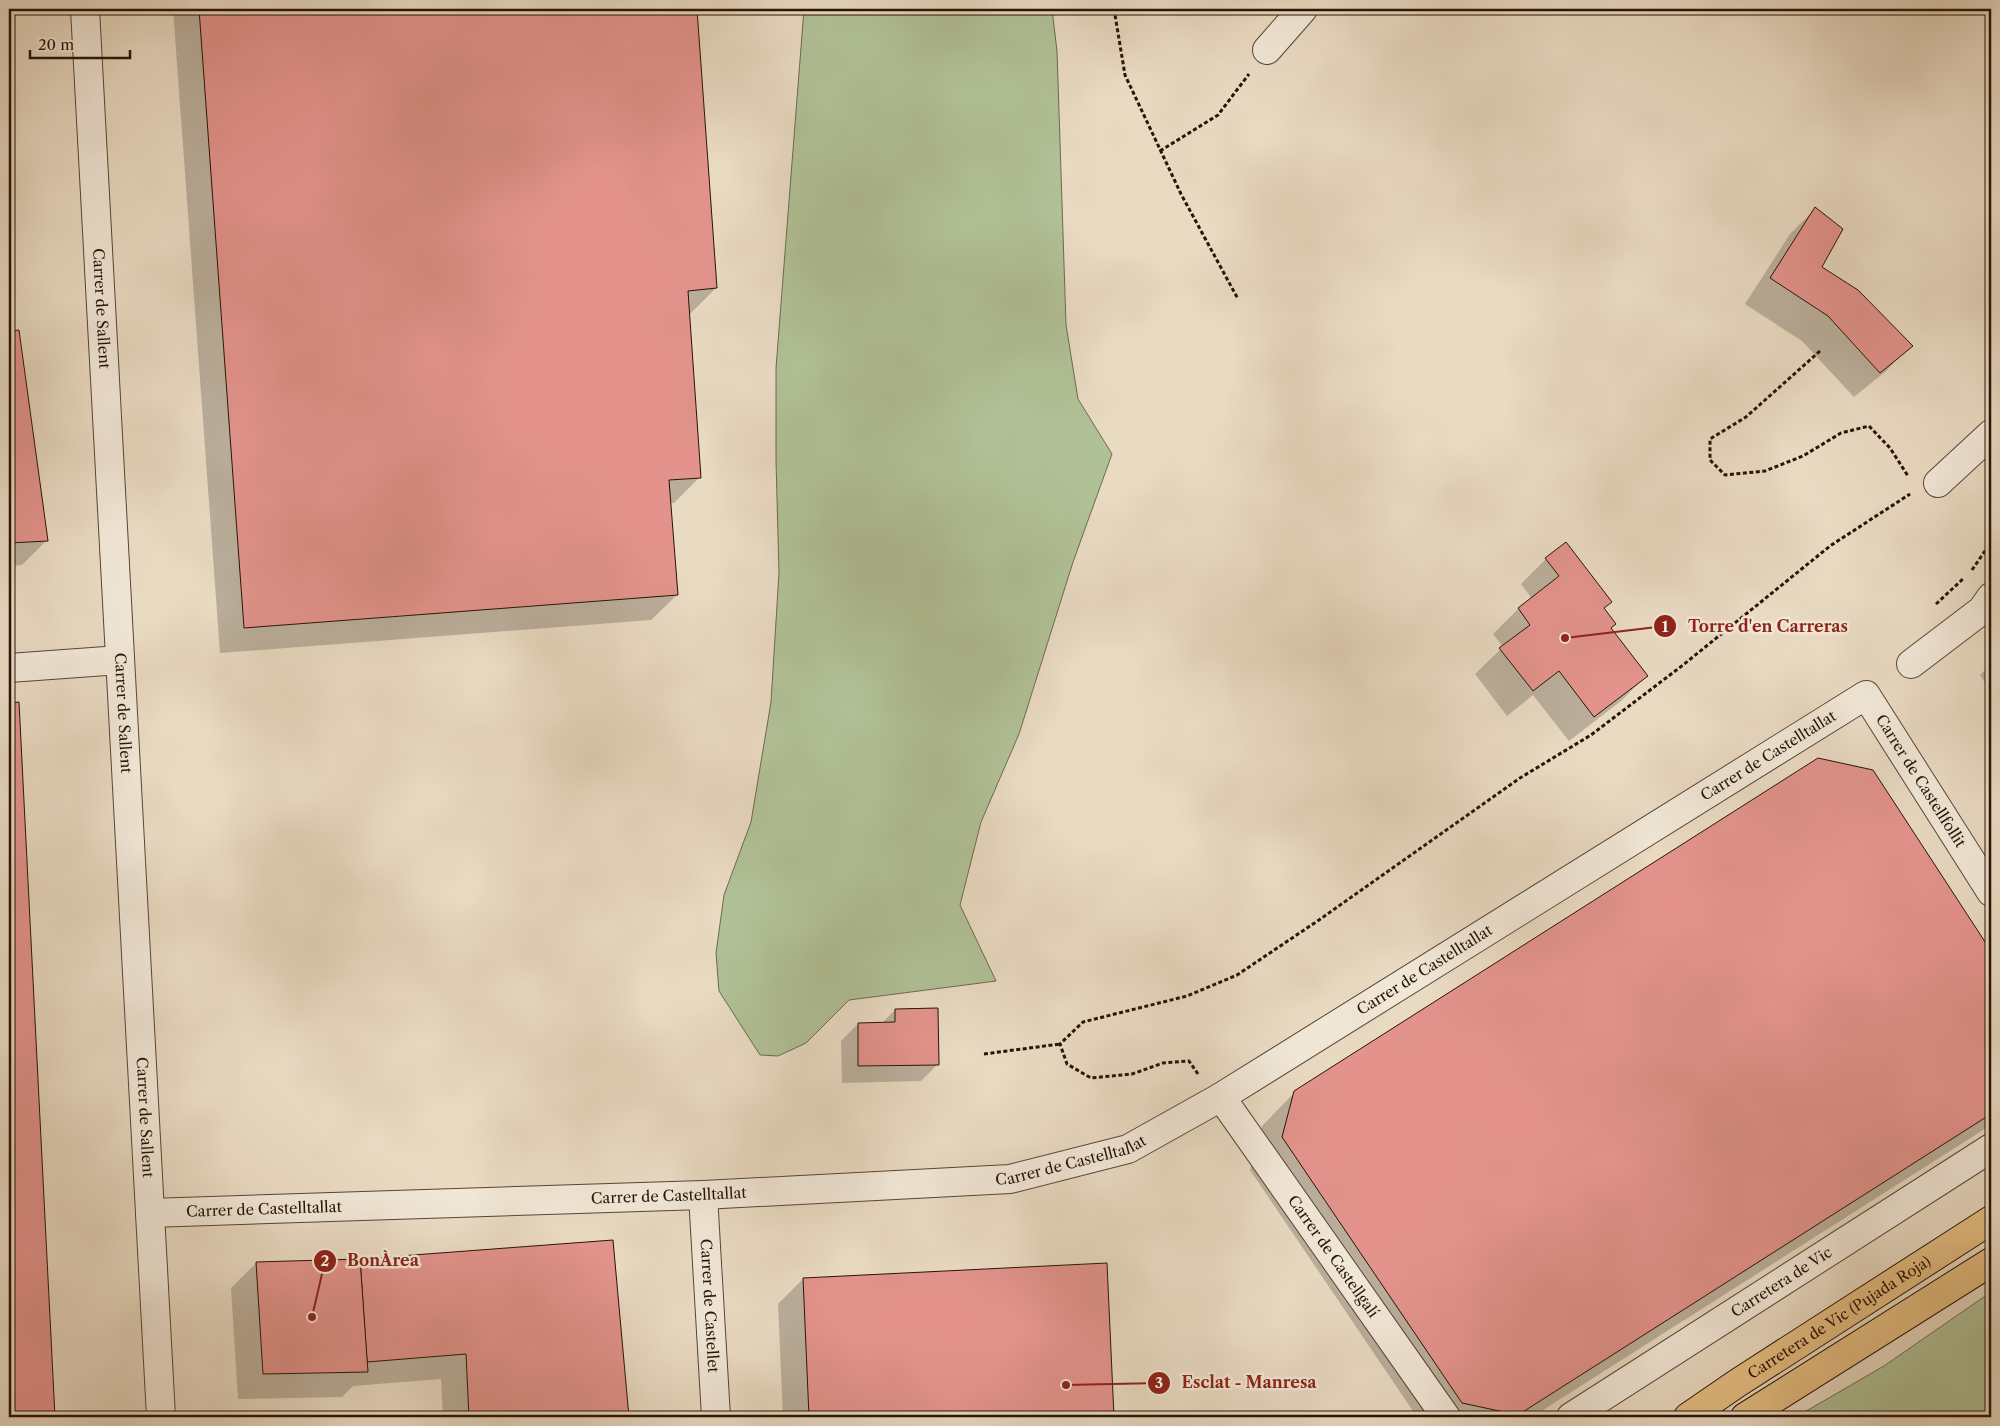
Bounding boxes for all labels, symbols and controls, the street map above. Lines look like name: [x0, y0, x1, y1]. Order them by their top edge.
scale bar: [30, 28, 130, 60]
text: 20 m: [38, 35, 74, 54]
street label: Carrer de Sallent: [89, 248, 114, 370]
callout: Torre d'en Carreras: [1653, 611, 1858, 642]
text: Torre d'en Carreras: [1688, 616, 1848, 636]
text: 1: [1662, 617, 1669, 636]
street label: Carrer de Sallent: [111, 652, 136, 774]
street label: Carrer de Castelltallat: [1697, 706, 1840, 805]
street label: Carrer de Castellfollit: [1872, 711, 1971, 851]
street label: Carrer de Castelltallat: [1353, 920, 1496, 1019]
street label: Carrer de Sallent: [133, 1057, 158, 1179]
street label: Carrer de Castelltallat: [995, 1130, 1150, 1189]
street label: Carrer de Castelltallat: [590, 1183, 748, 1208]
street label: Carrer de Castellgalí: [1284, 1191, 1383, 1322]
street label: Carrer de Castelltallat: [186, 1197, 343, 1221]
street label: Carrer de Castellet: [697, 1238, 723, 1374]
street label: Carretera de Vic: [1727, 1242, 1835, 1321]
callout: BonÀrea: [312, 1245, 429, 1276]
text: BonÀrea: [347, 1250, 420, 1270]
text: 2: [321, 1251, 330, 1270]
street label: Carretera de Vic (Pujada Roja): [1744, 1251, 1934, 1383]
callout: Esclat - Manresa: [1147, 1367, 1327, 1398]
text: Esclat - Manresa: [1181, 1372, 1317, 1392]
text: 3: [1155, 1373, 1163, 1392]

